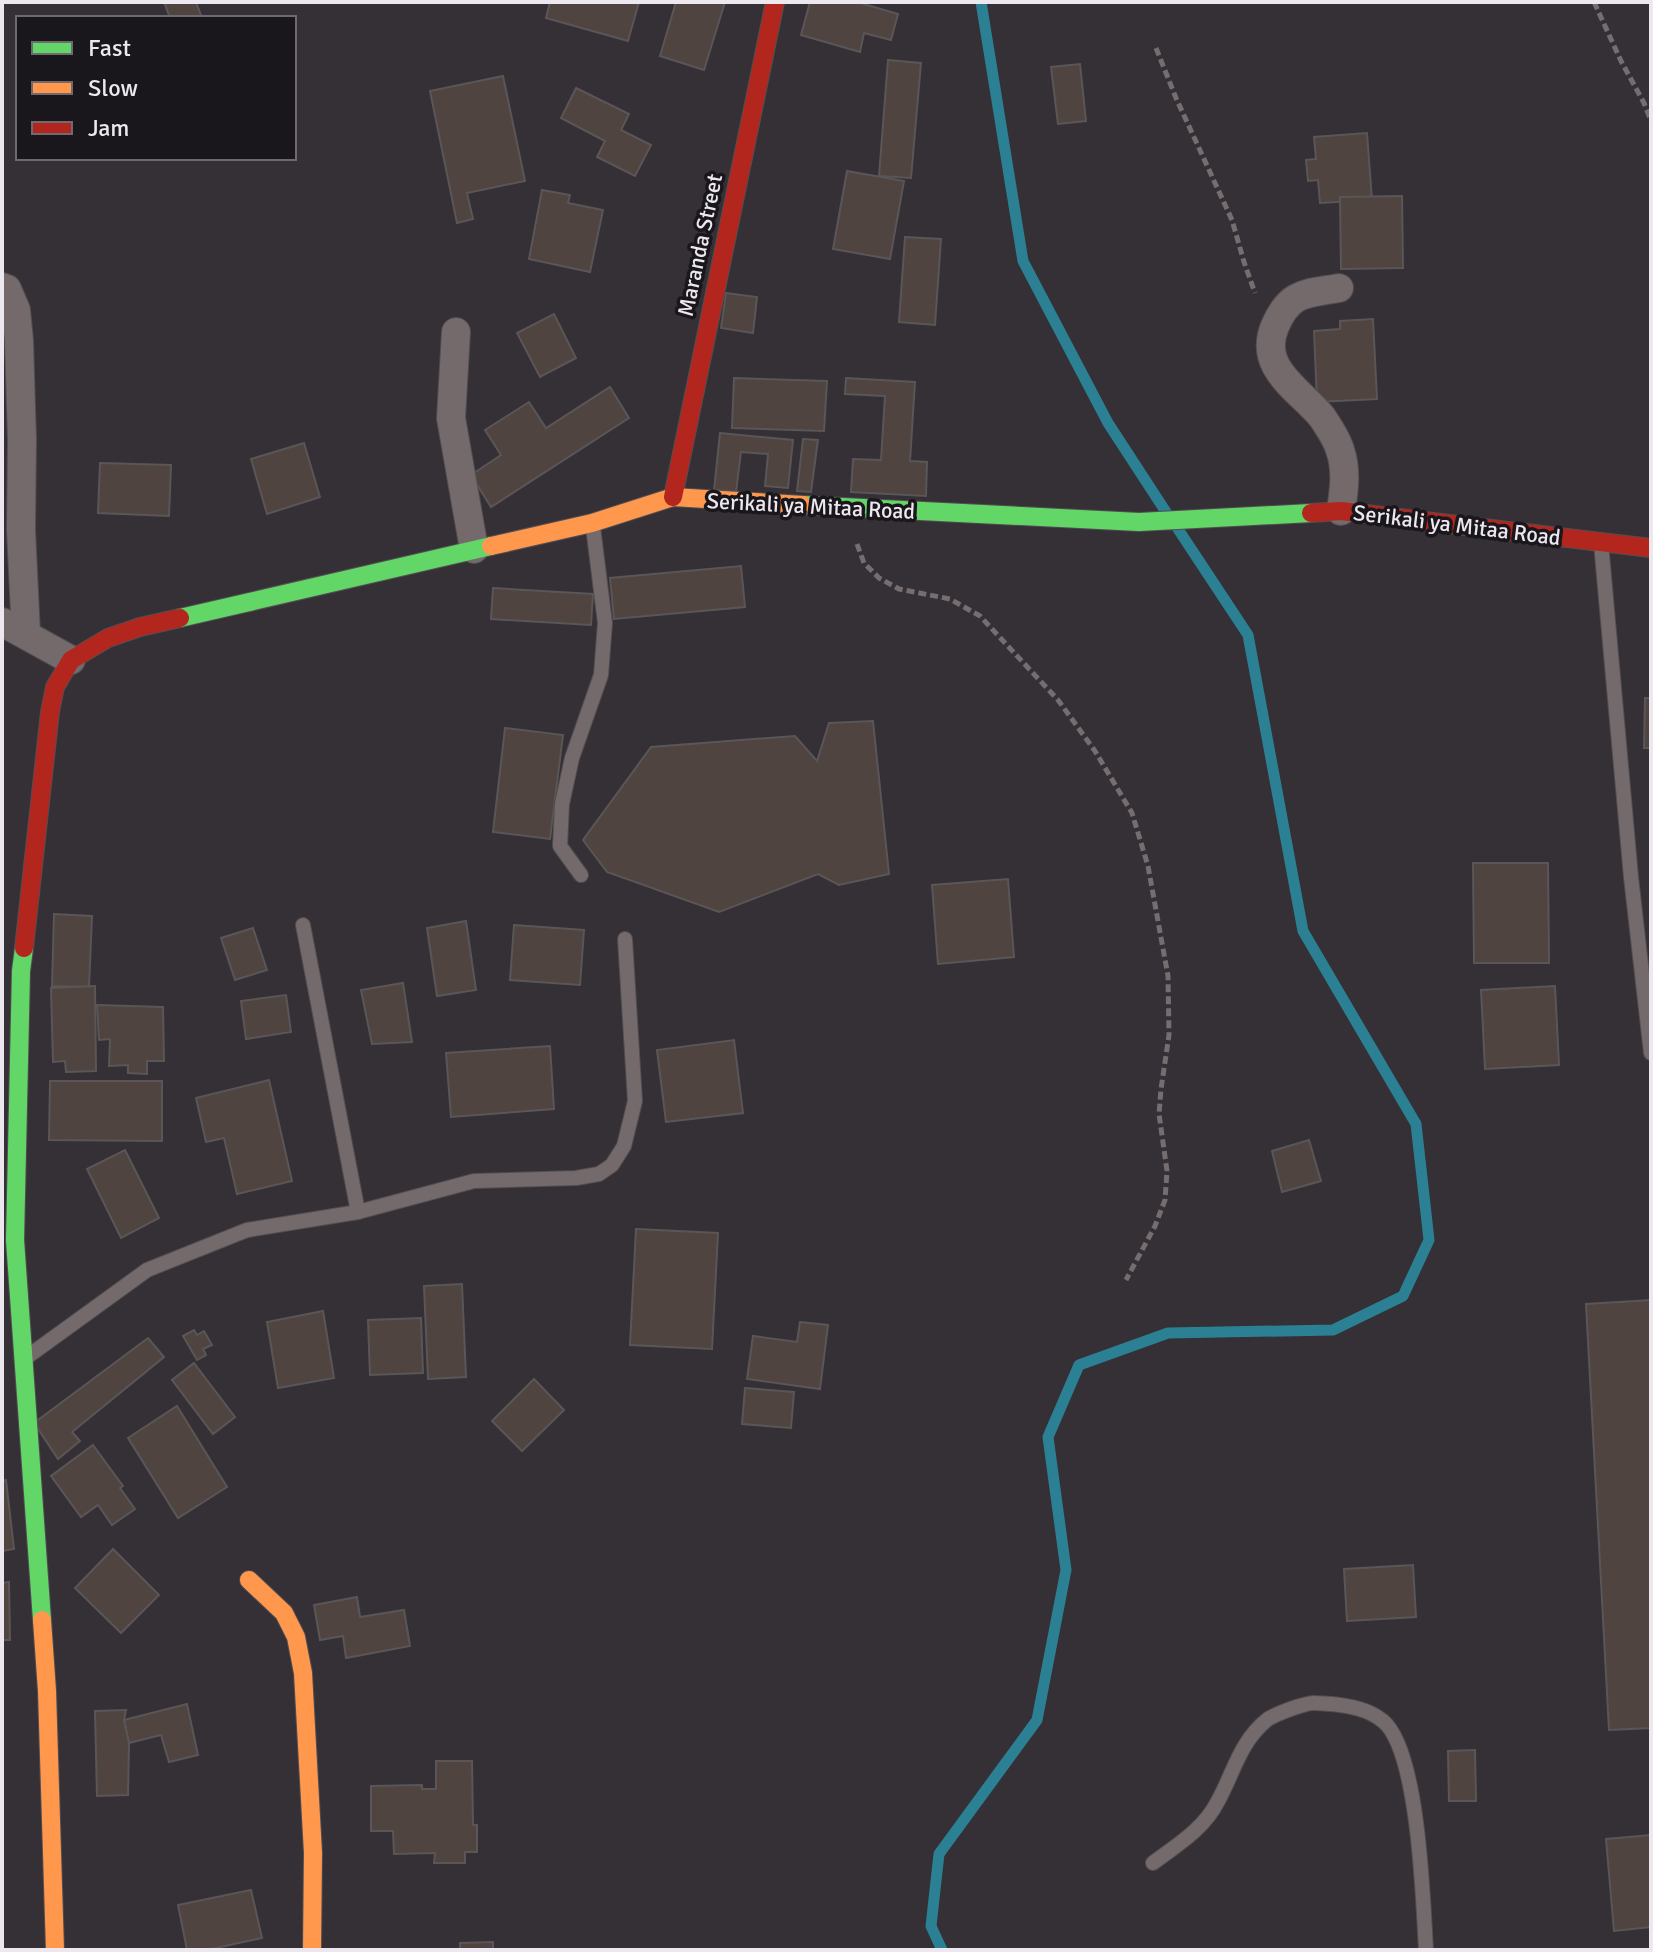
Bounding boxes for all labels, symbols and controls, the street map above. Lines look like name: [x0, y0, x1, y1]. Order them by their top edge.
legend: [16, 16, 296, 160]
text: Fast: [88, 33, 131, 63]
text: Slow: [88, 73, 138, 103]
text: Jam: [88, 113, 129, 143]
street label: Maranda Street: [672, 171, 728, 319]
street label: Serikali ya Mitaa Road: [706, 487, 916, 525]
street label: Serikali ya Mitaa Road: [1352, 499, 1562, 551]

